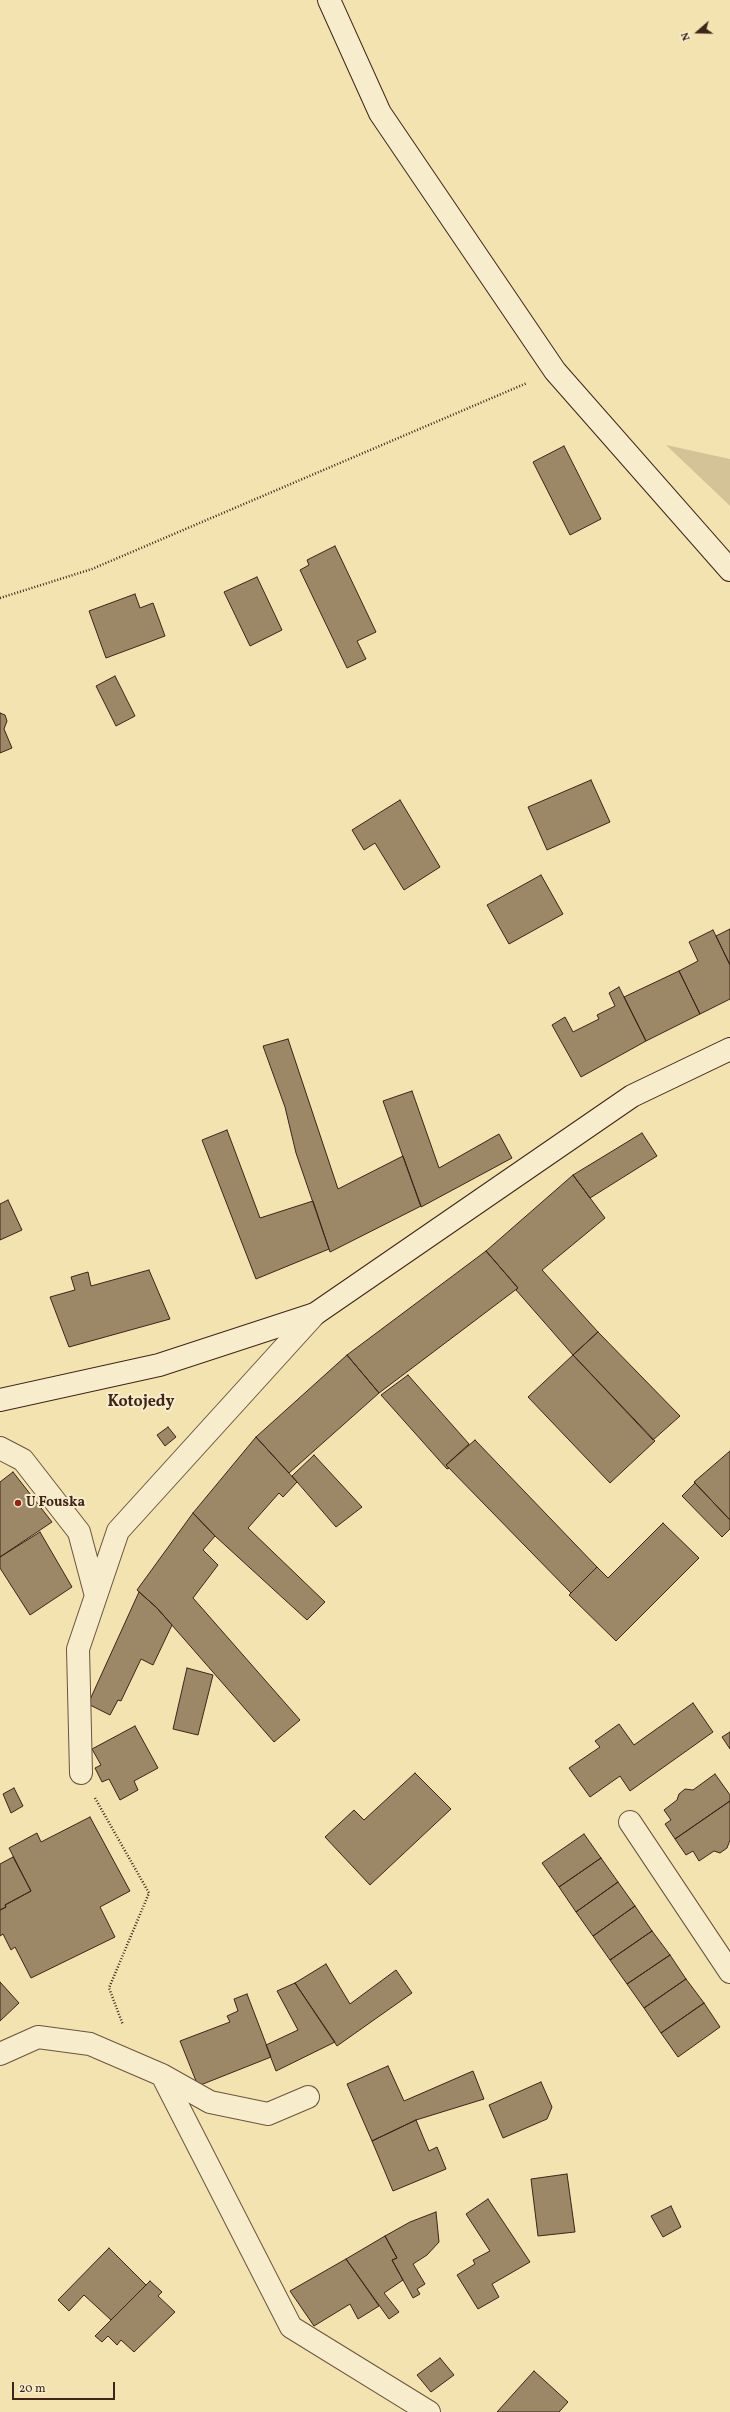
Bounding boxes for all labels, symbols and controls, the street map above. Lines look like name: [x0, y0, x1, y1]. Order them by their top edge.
north arrow: [678, 12, 718, 52]
text: N: [678, 30, 695, 43]
district label: Kotojedy: [107, 1393, 175, 1413]
place label: U Fouska: [26, 1495, 85, 1511]
marker: U Fouska: [13, 1498, 23, 1508]
scale bar: [14, 2374, 117, 2400]
text: 20 m: [19, 2381, 46, 2397]

